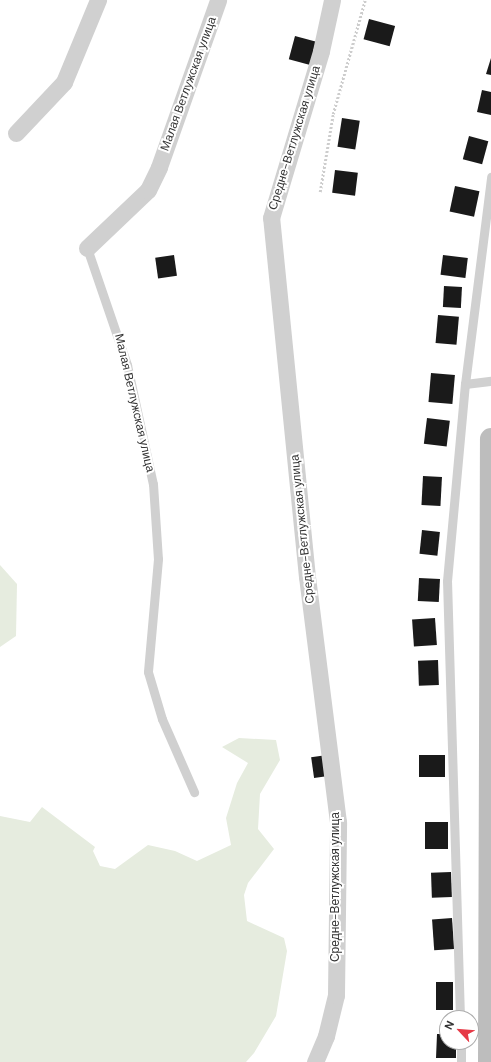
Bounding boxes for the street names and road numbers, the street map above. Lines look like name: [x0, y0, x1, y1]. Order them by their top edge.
street label: Малая Ветлужская улица: [158, 15, 220, 153]
street label: Средне-Ветлужская улица: [266, 64, 324, 212]
street label: Малая Ветлужская улица: [111, 332, 157, 474]
street label: Средне-Ветлужская улица: [288, 454, 318, 604]
street label: Средне-Ветлужская улица: [329, 812, 343, 962]

